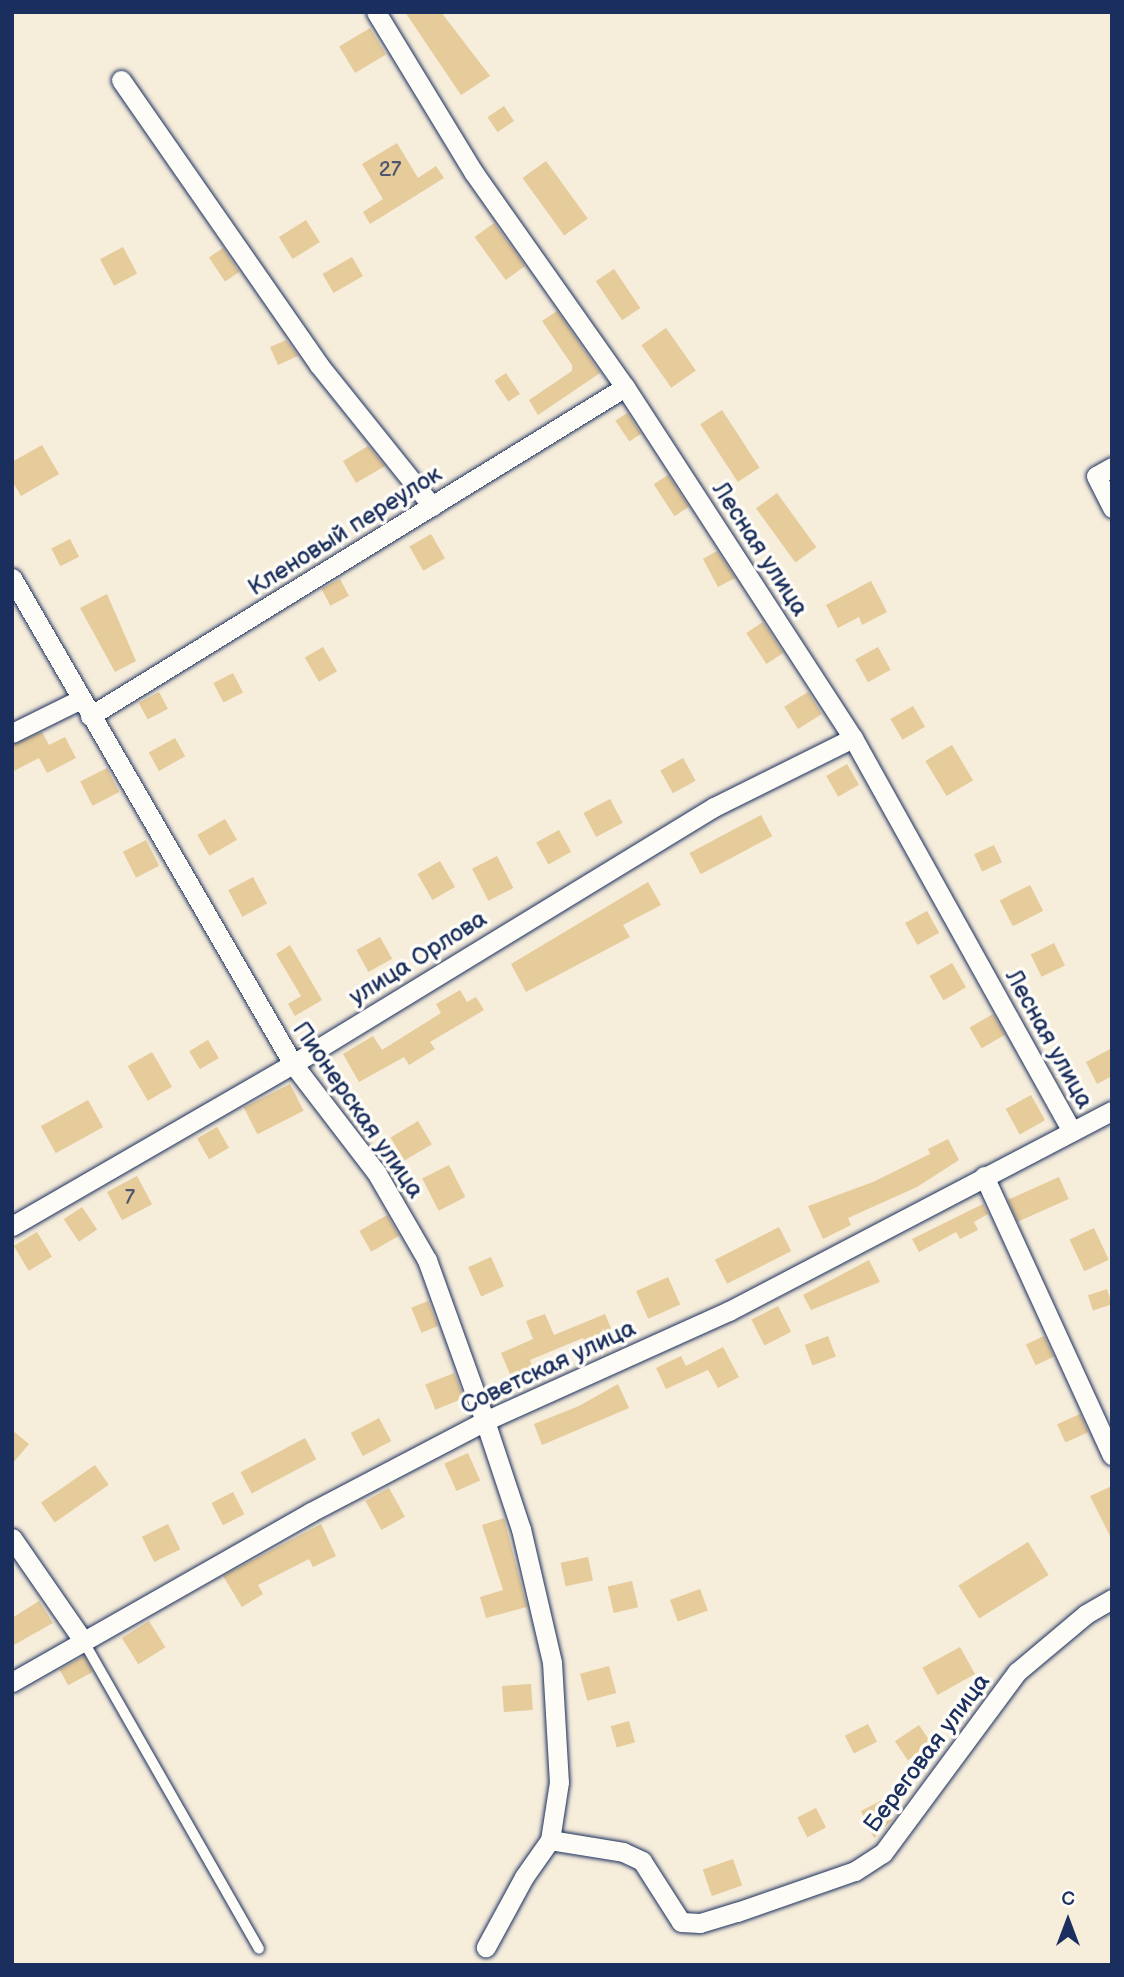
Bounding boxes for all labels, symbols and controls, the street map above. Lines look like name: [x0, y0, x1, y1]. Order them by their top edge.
house number: 27: [379, 157, 401, 183]
street label: Кленовый переулок: [243, 460, 447, 602]
street label: Лесная улица: [706, 476, 814, 622]
street label: улица Орлова: [344, 904, 492, 1012]
street label: Лесная улица: [999, 965, 1099, 1113]
street label: Пионерская улица: [286, 1016, 430, 1204]
house number: 7: [125, 1185, 135, 1211]
street label: Советская улица: [456, 1314, 640, 1420]
street label: Береговая улица: [858, 1668, 996, 1838]
north arrow: [1033, 1886, 1103, 1956]
text: С: [1061, 1888, 1075, 1911]

